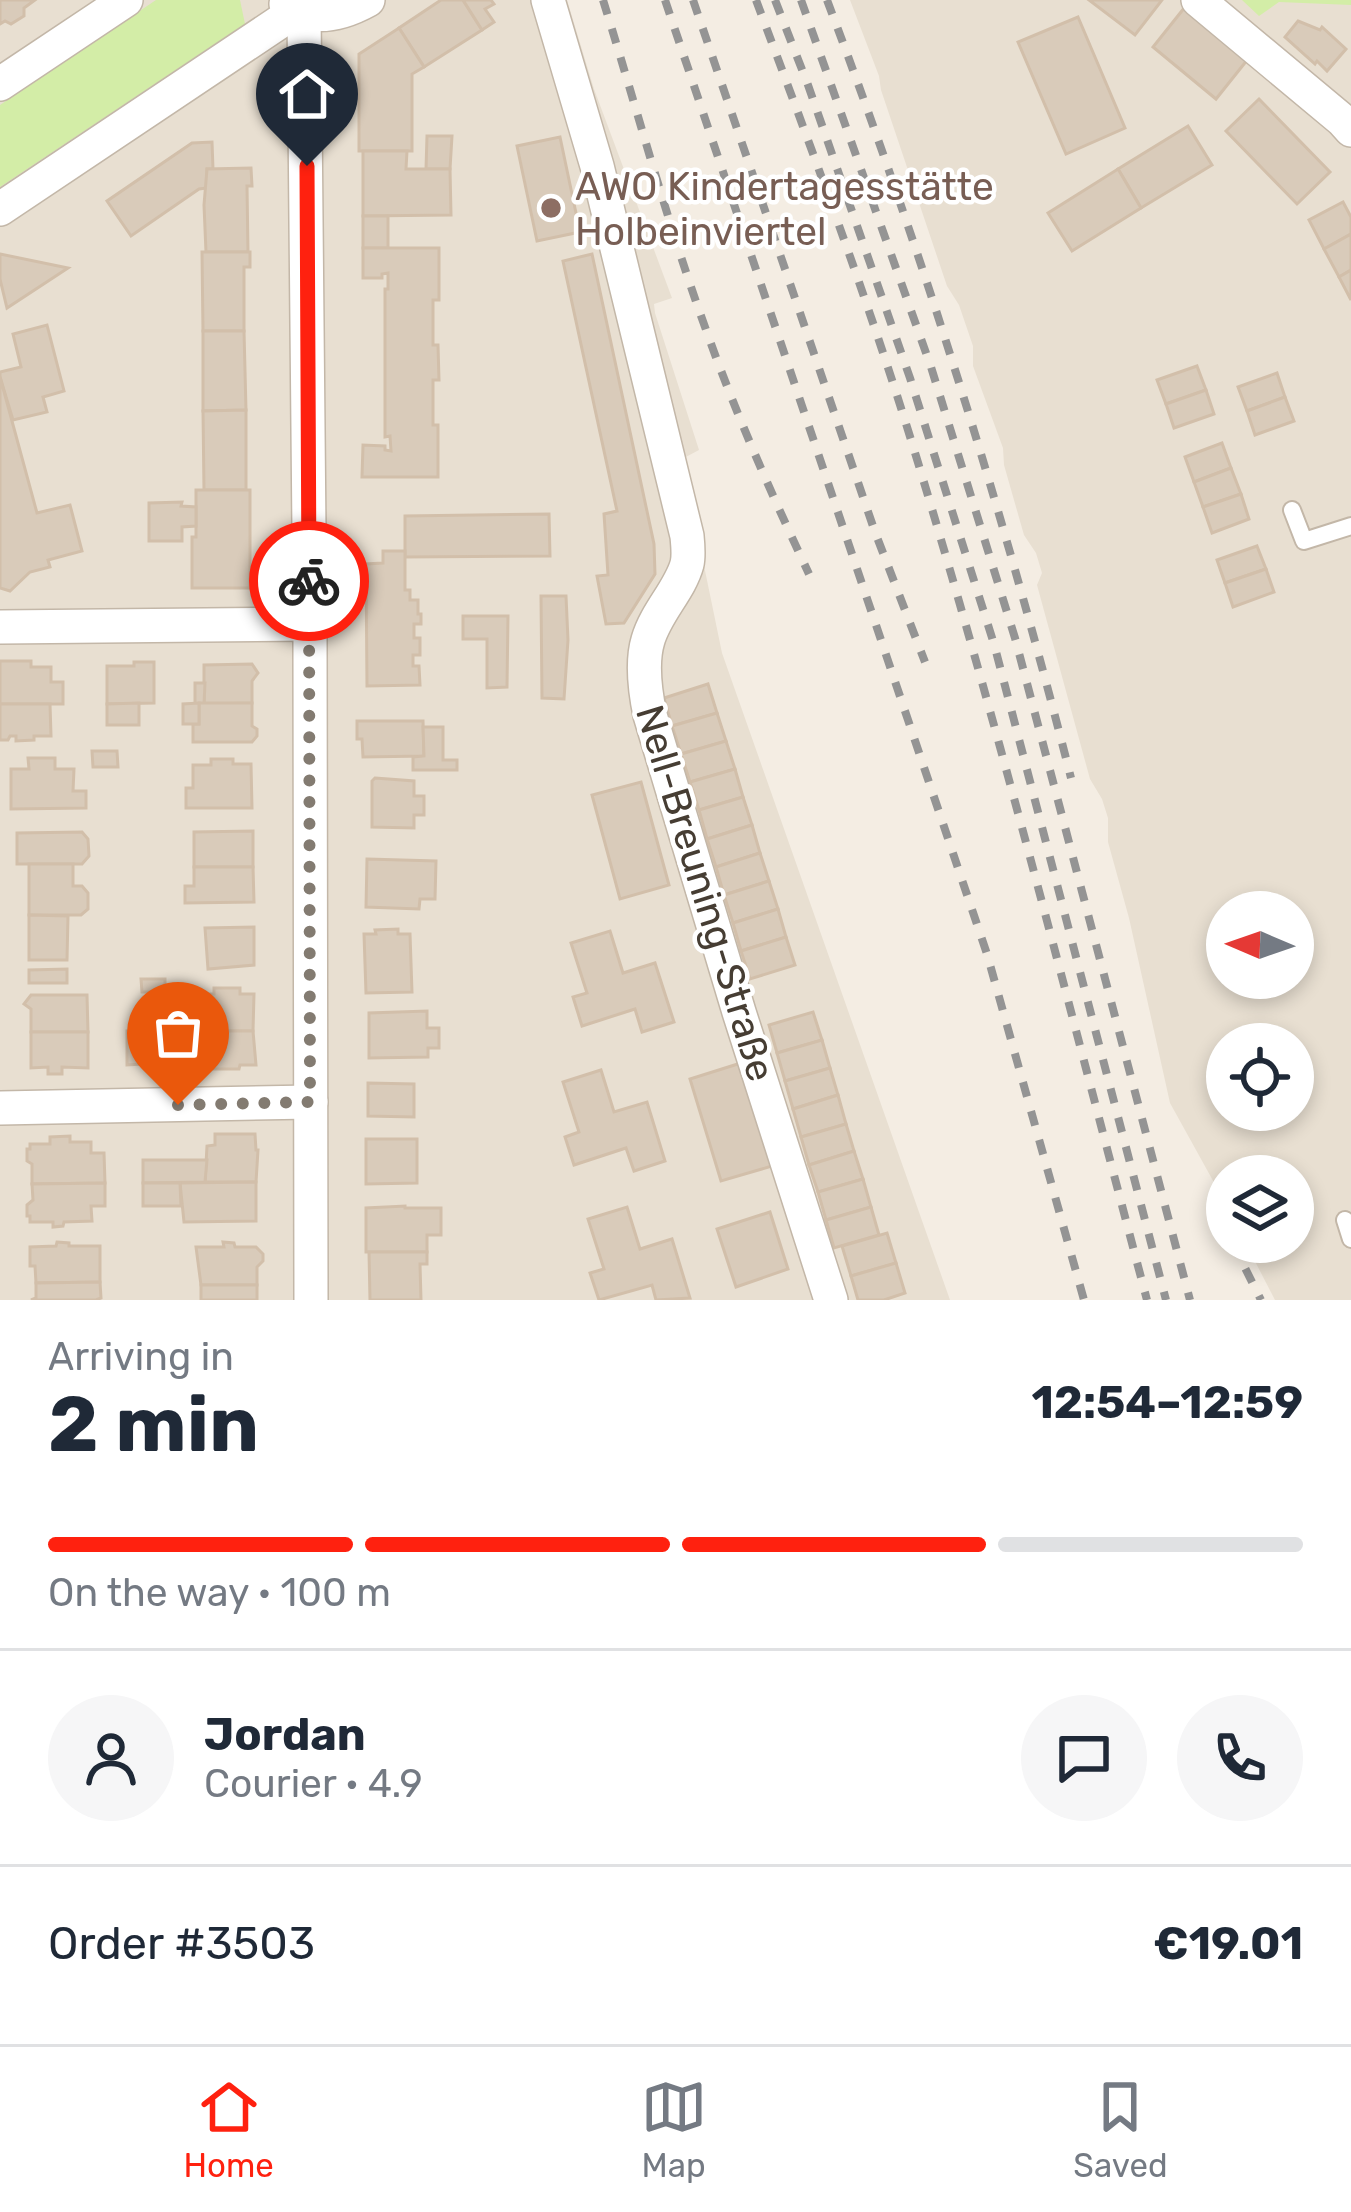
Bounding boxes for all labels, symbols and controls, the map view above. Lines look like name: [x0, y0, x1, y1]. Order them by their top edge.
pin: [256, 43, 358, 166]
icon: home: [274, 61, 340, 127]
place label: AWO Kindertagesstätte Holbeinviertel: [575, 164, 994, 255]
marker: AWO Kindertagesstätte Holbeinviertel: [538, 195, 564, 221]
courier: [249, 521, 369, 641]
icon: bike: [276, 548, 342, 614]
street label: Nell-Breuning-Straße: [626, 700, 784, 1087]
north arrow: [1206, 891, 1314, 999]
map controls: [1206, 891, 1314, 1263]
pin: [127, 982, 229, 1105]
icon: bag: [145, 1000, 211, 1066]
button: locate: [1206, 1023, 1314, 1131]
button: layers: [1206, 1155, 1314, 1263]
text: Arriving in: [48, 1334, 234, 1380]
text: 12:54–12:59: [1031, 1376, 1303, 1429]
text: 2 min: [48, 1378, 259, 1471]
text: On the way · 100 m: [48, 1570, 391, 1616]
button: person: [48, 1695, 174, 1821]
button: chat: [1021, 1695, 1147, 1821]
button: phone: [1177, 1695, 1303, 1821]
text: Jordan: [204, 1708, 366, 1761]
text: Courier · 4.9: [204, 1761, 423, 1807]
text: Order #3503: [48, 1917, 315, 1970]
text: €19.01: [1153, 1917, 1303, 1970]
tab: Home: [183, 2074, 274, 2185]
tab: Map: [641, 2074, 707, 2185]
tab: Saved: [1073, 2074, 1168, 2185]

